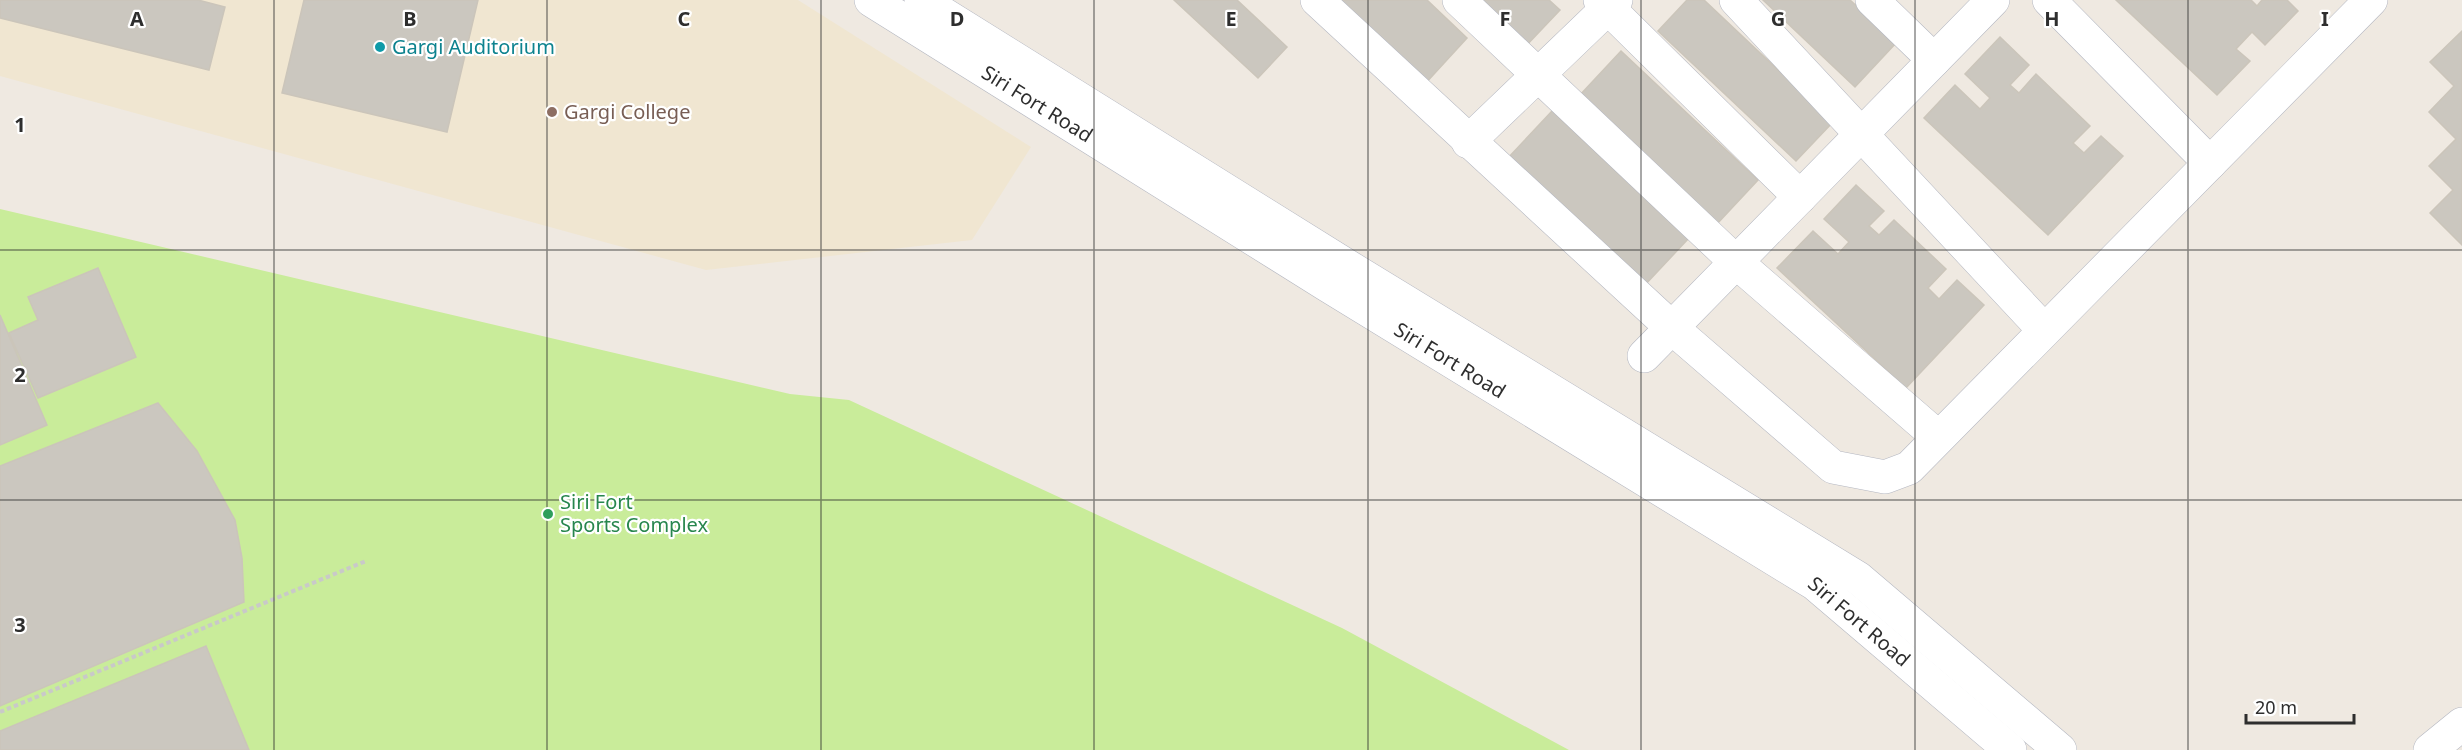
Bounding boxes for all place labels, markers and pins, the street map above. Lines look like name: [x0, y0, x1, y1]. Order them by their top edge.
place label: Gargi Auditorium: [392, 33, 555, 60]
marker: Gargi Auditorium: [373, 40, 387, 54]
place label: Gargi College: [564, 98, 690, 125]
marker: Gargi College: [545, 105, 559, 119]
place label: Siri Fort Sports Complex: [560, 488, 708, 538]
marker: Siri Fort Sports Complex: [541, 507, 555, 521]

